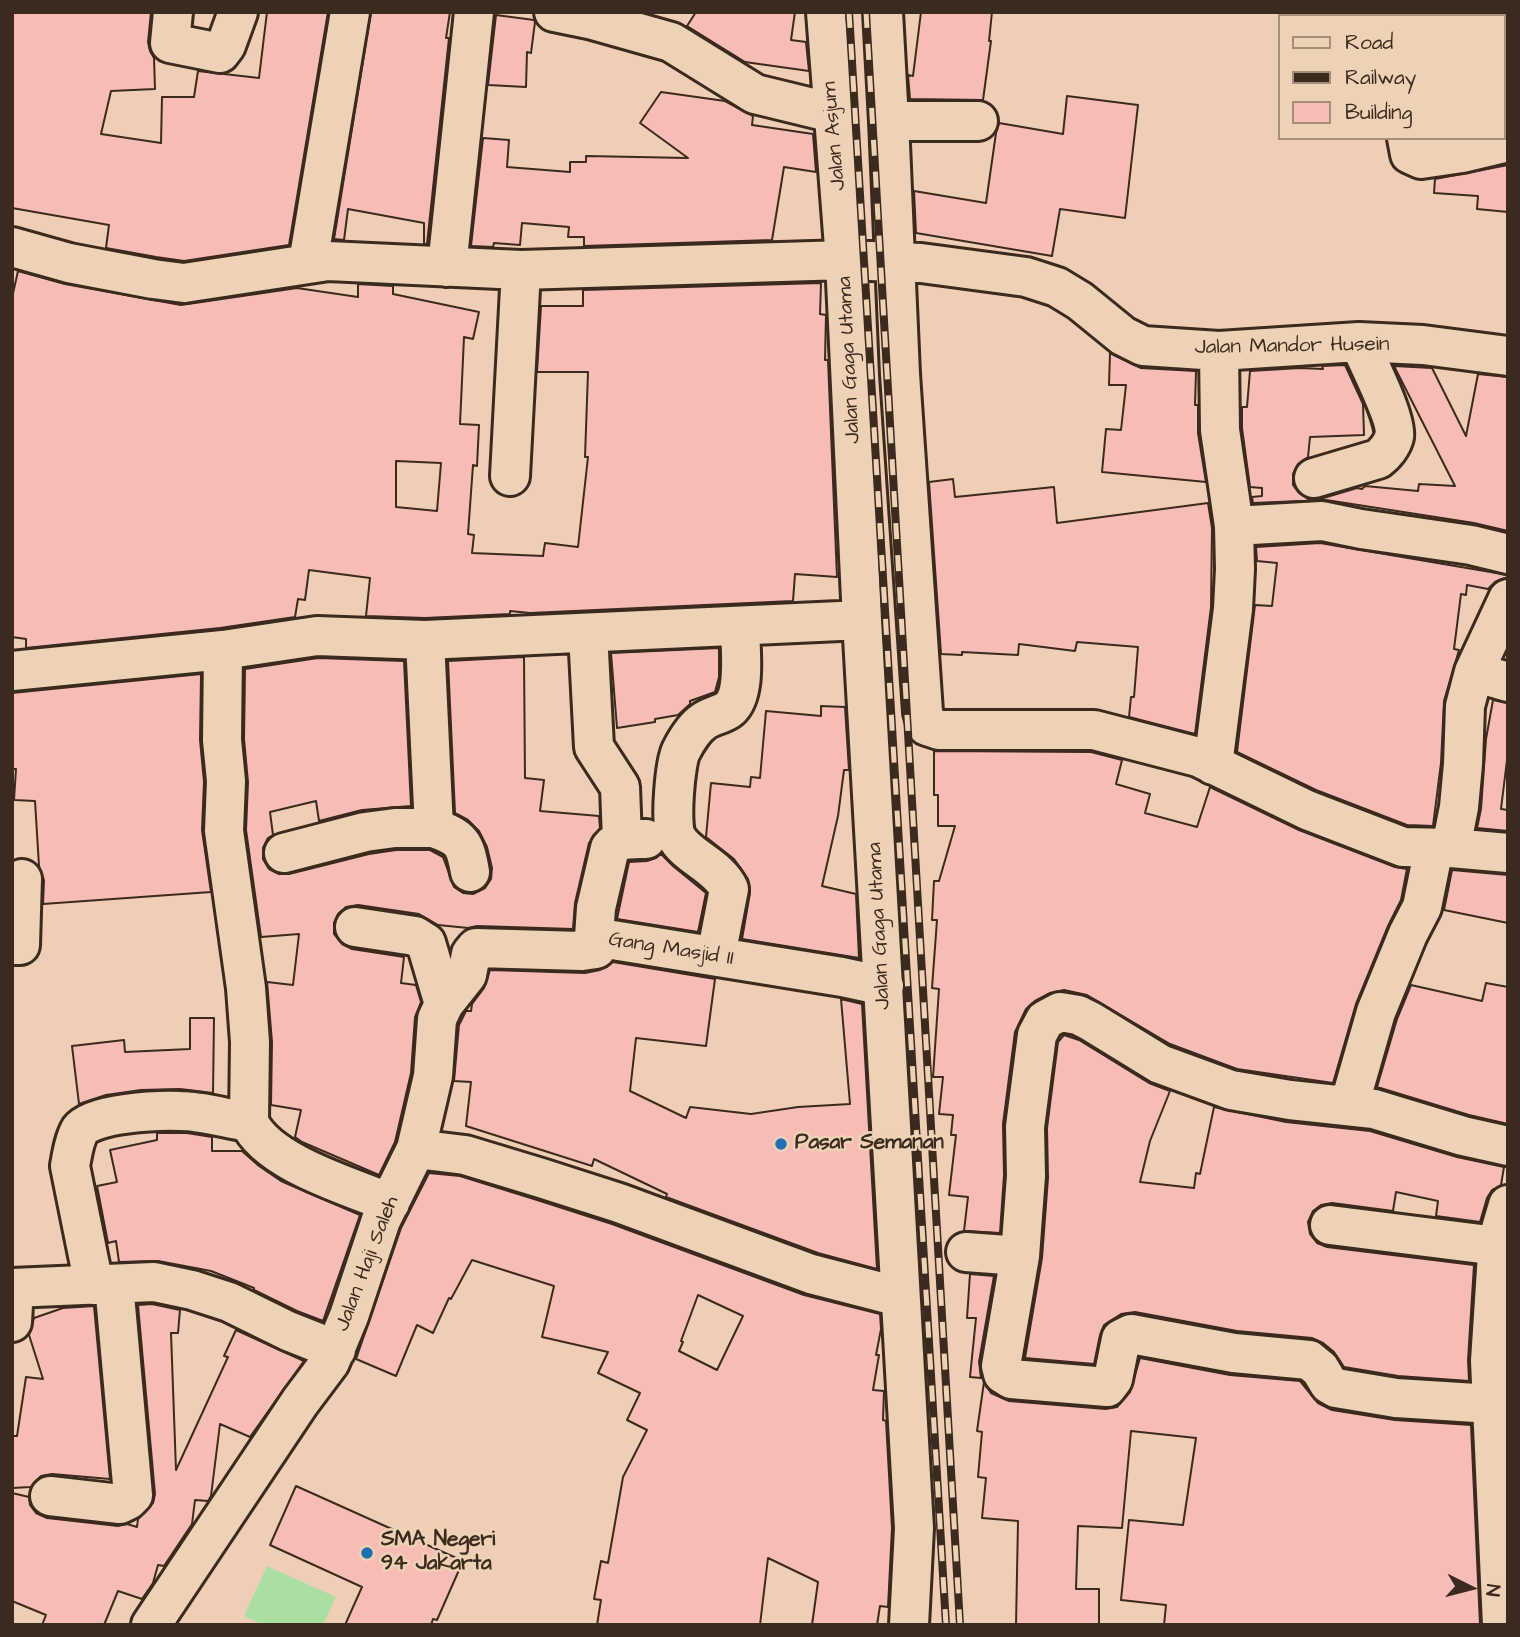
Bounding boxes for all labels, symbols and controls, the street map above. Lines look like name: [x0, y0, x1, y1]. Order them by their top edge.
legend: [1278, 14, 1506, 140]
text: Road: [1345, 28, 1393, 57]
text: Railway: [1345, 63, 1416, 92]
street label: Jalan Asjum: [818, 80, 852, 192]
text: Building: [1345, 98, 1412, 127]
street label: Jalan Gaga Utama: [833, 276, 867, 444]
street label: Jalan Mandor Husein: [1194, 333, 1390, 361]
street label: Jalan Gaga Utama: [863, 842, 897, 1010]
street label: Gang Masjid II: [607, 928, 735, 972]
place label: Pasar Semanan: [795, 1131, 944, 1157]
marker: Pasar Semanan: [773, 1136, 789, 1152]
street label: Jalan Haji Saleh: [331, 1193, 405, 1335]
place label: SMA Negeri 94 Jakarta: [381, 1528, 495, 1578]
marker: SMA Negeri 94 Jakarta: [359, 1545, 375, 1561]
north arrow: [1436, 1553, 1506, 1623]
text: N: [1478, 1583, 1506, 1598]

